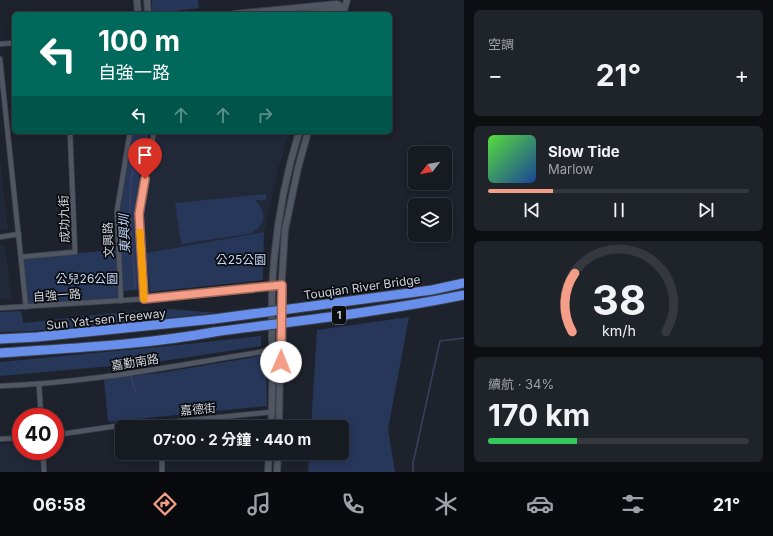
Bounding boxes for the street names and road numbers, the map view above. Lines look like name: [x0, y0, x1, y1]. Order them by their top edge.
street label: 成功九街: [56, 195, 72, 243]
street label: 文興路: [100, 222, 116, 258]
street label: Touqian River Bridge: [303, 271, 421, 303]
street label: 自強一路: [33, 286, 81, 304]
street label: Sun Yat-sen Freeway: [45, 305, 167, 333]
road number: 1: [332, 306, 346, 324]
street label: 嘉勤南路: [110, 351, 160, 373]
street label: 嘉德街: [179, 400, 217, 418]

